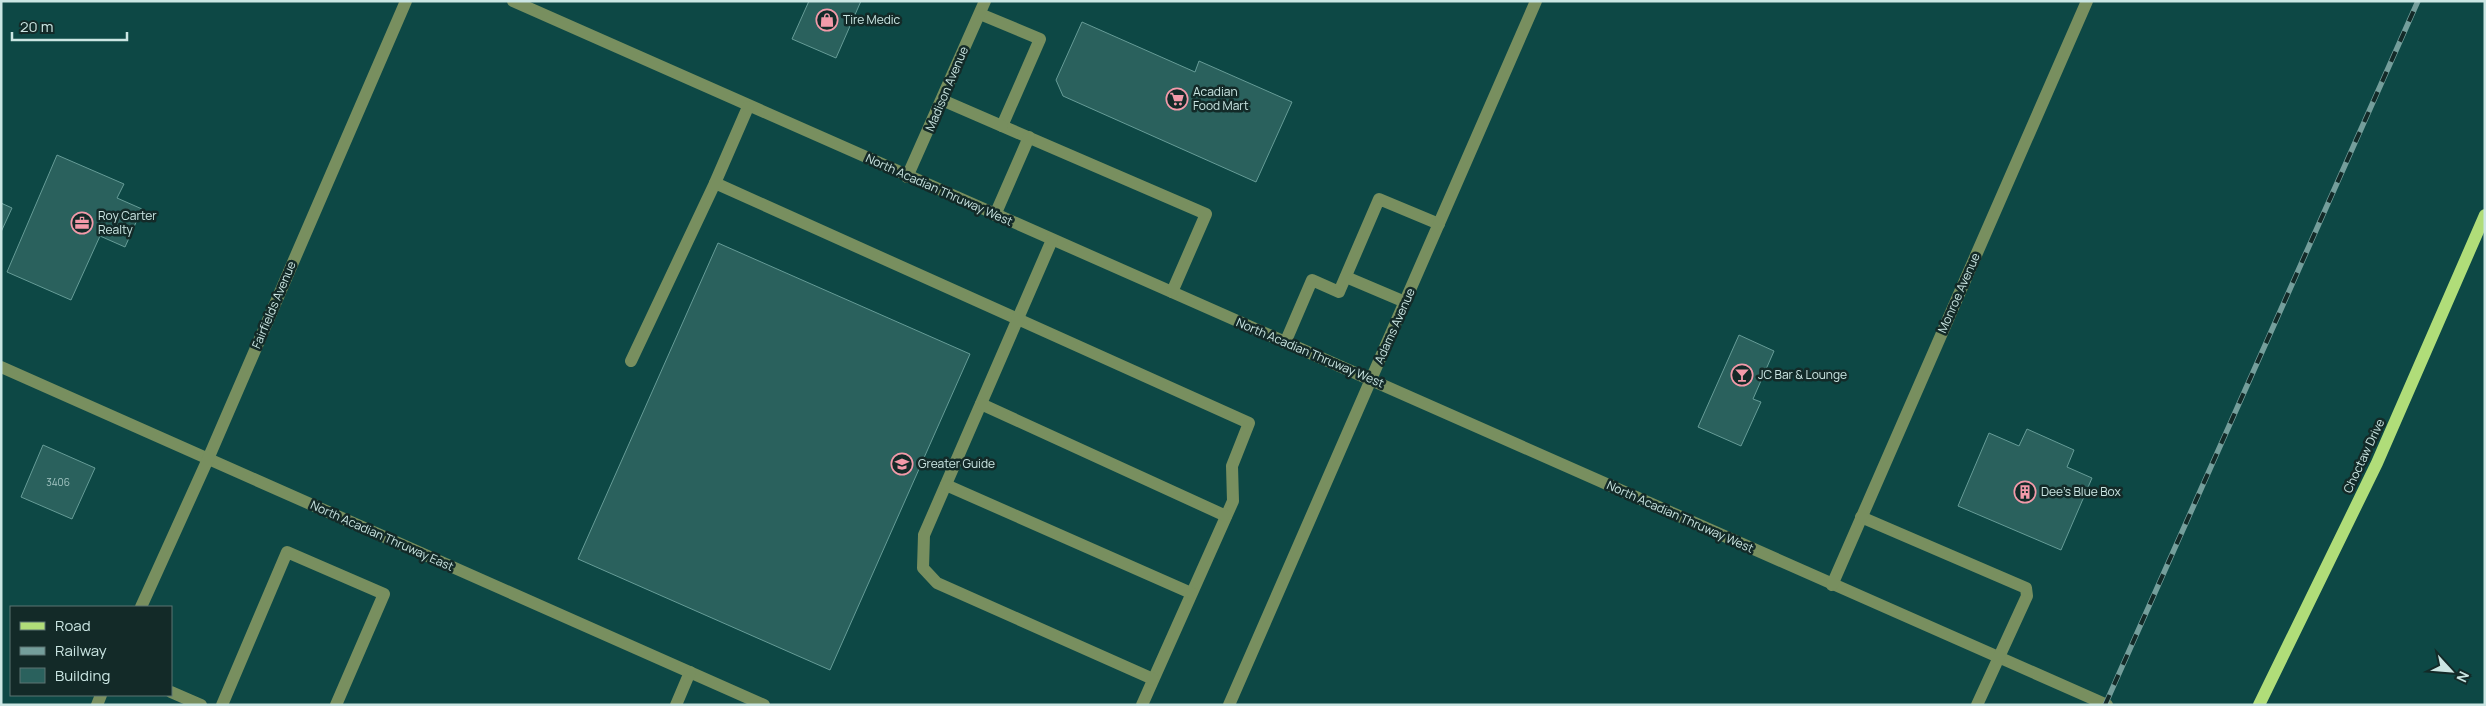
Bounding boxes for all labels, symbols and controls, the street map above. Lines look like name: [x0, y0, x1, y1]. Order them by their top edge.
shop icon: Tire Medic: [815, 8, 839, 32]
scale bar: [12, 10, 128, 42]
place label: Tire Medic: [843, 11, 901, 28]
text: 20 m: [20, 16, 53, 37]
street label: Madison Avenue: [921, 44, 972, 134]
place label: Acadian Food Mart: [1193, 83, 1249, 114]
supermarket icon: Acadian Food Mart: [1165, 87, 1189, 111]
street label: North Acadian Thruway West: [863, 149, 1016, 230]
place label: Roy Carter Realty: [98, 207, 157, 238]
office icon: Roy Carter Realty: [70, 211, 94, 235]
street label: Monroe Avenue: [1933, 250, 1984, 336]
street label: Fairfields Avenue: [247, 258, 300, 351]
street label: Adams Avenue: [1370, 285, 1419, 366]
street label: North Acadian Thruway West: [1234, 314, 1387, 392]
bar icon: JC Bar & Lounge: [1730, 363, 1754, 387]
place label: JC Bar & Lounge: [1758, 366, 1847, 383]
street label: Choctaw Drive: [2339, 416, 2388, 496]
school or university icon: Greater Guide: [890, 452, 914, 476]
place label: Greater Guide: [918, 455, 995, 472]
house number: 3406: [46, 475, 70, 489]
street label: North Acadian Thruway West: [1604, 476, 1757, 557]
building icon: Dee's Blue Box: [2013, 480, 2037, 504]
place label: Dee's Blue Box: [2041, 483, 2122, 500]
street label: North Acadian Thruway East: [308, 496, 457, 575]
legend: [10, 606, 172, 696]
text: Road: [55, 615, 91, 636]
text: Railway: [55, 640, 107, 661]
north arrow: [2426, 646, 2476, 696]
text: Building: [55, 665, 110, 686]
text: N: [2452, 668, 2474, 686]

